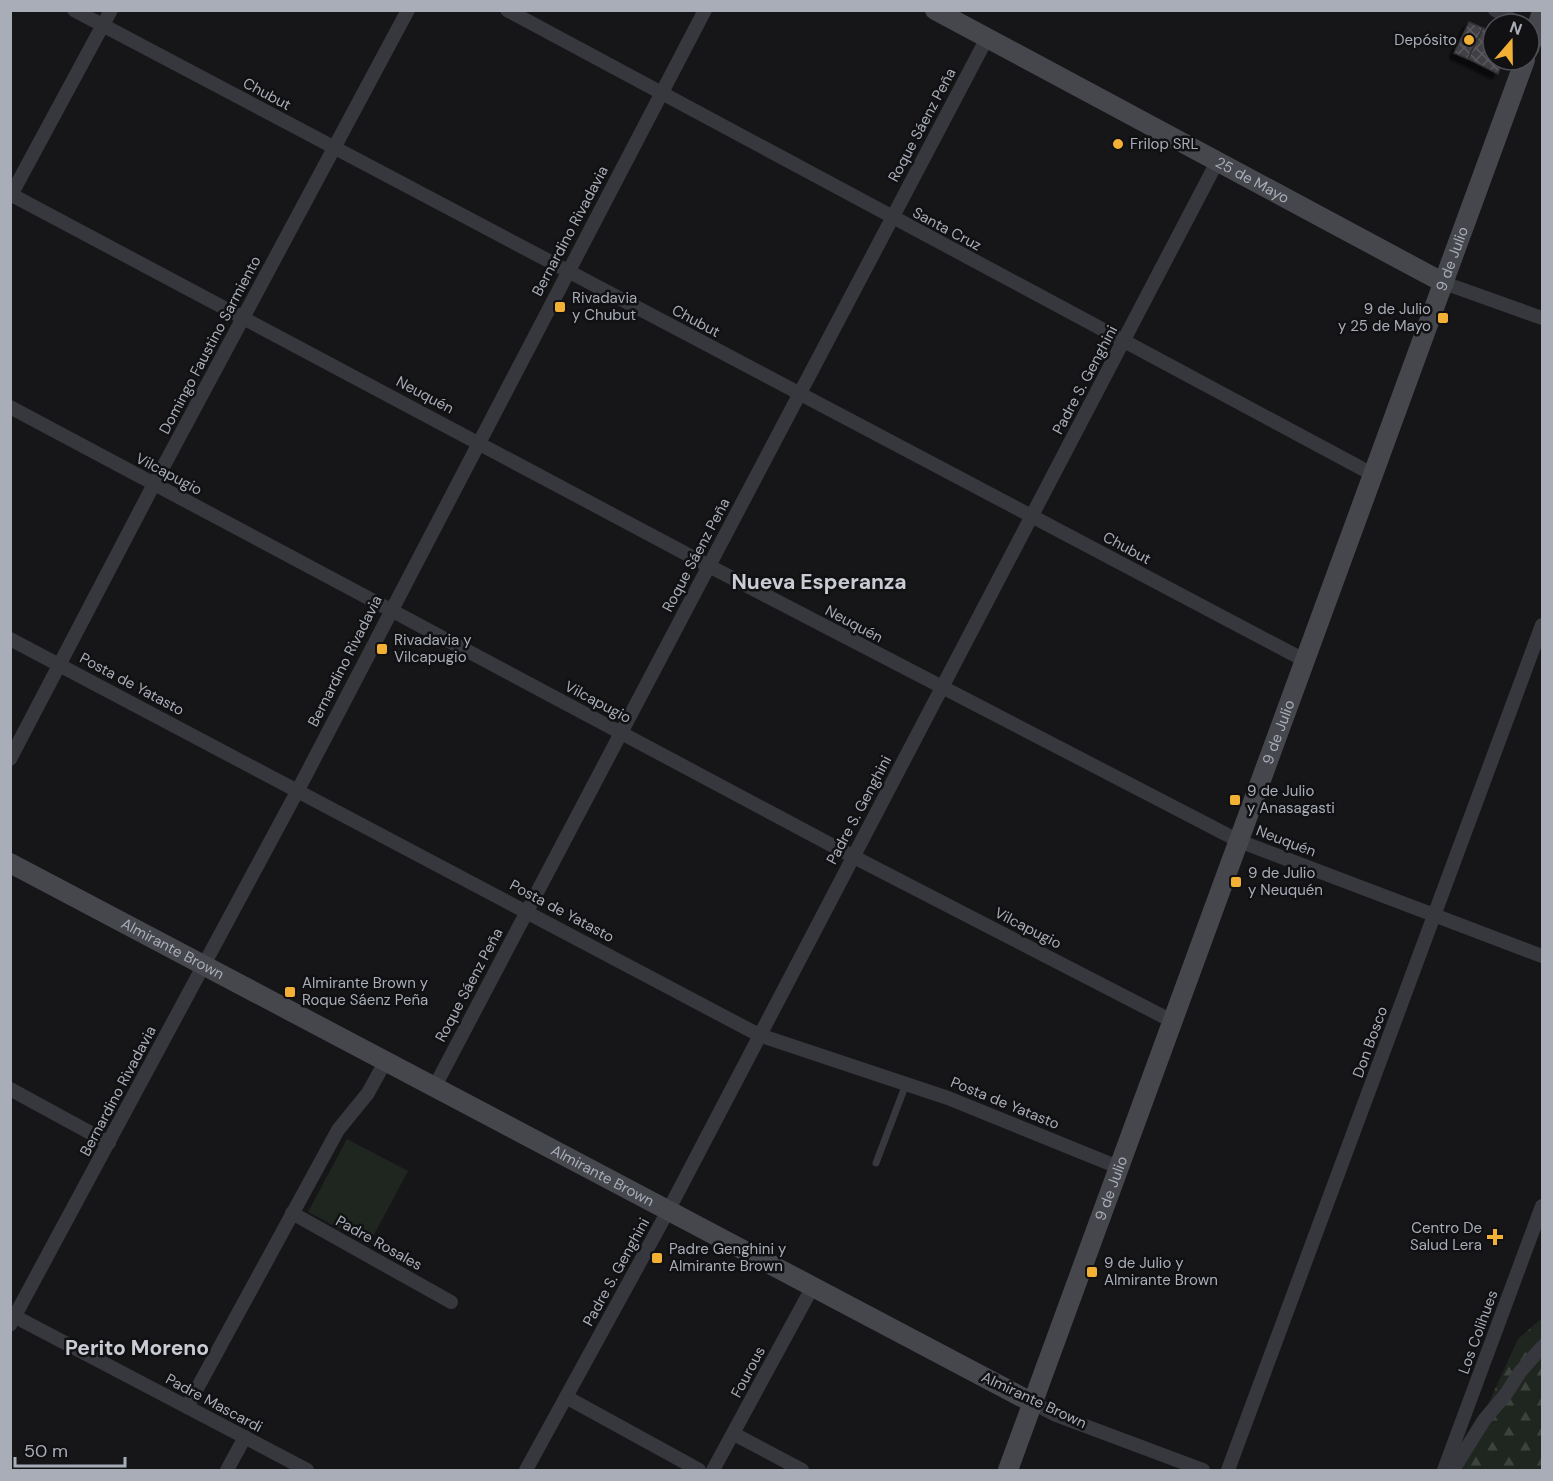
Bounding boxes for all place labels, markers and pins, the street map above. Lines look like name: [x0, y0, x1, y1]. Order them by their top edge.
place label: Depósito: [1394, 30, 1457, 50]
marker: Depósito: [1462, 33, 1476, 47]
place label: Frilop SRL: [1130, 134, 1198, 154]
marker: Frilop SRL: [1111, 137, 1125, 151]
place label: Rivadavia y Chubut: [572, 288, 637, 325]
place label: 9 de Julio y 25 de Mayo: [1338, 299, 1431, 336]
marker: Rivadavia y Chubut: [553, 300, 567, 314]
marker: 9 de Julio y 25 de Mayo: [1436, 311, 1450, 325]
place label: Rivadavia y Vilcapugio: [394, 630, 472, 667]
marker: Rivadavia y Vilcapugio: [375, 642, 389, 656]
place label: 9 de Julio y Anasagasti: [1247, 781, 1335, 818]
marker: 9 de Julio y Anasagasti: [1228, 793, 1242, 807]
place label: 9 de Julio y Neuquén: [1248, 863, 1323, 900]
marker: 9 de Julio y Neuquén: [1229, 875, 1243, 889]
place label: Almirante Brown y Roque Sáenz Peña: [302, 973, 429, 1010]
marker: Almirante Brown y Roque Sáenz Peña: [283, 985, 297, 999]
place label: Centro De Salud Lera: [1410, 1218, 1482, 1255]
marker: Centro De Salud Lera: [1486, 1228, 1504, 1246]
place label: Padre Genghini y Almirante Brown: [669, 1239, 787, 1276]
marker: Padre Genghini y Almirante Brown: [650, 1251, 664, 1265]
place label: 9 de Julio y Almirante Brown: [1104, 1253, 1218, 1290]
marker: 9 de Julio y Almirante Brown: [1085, 1265, 1099, 1279]

